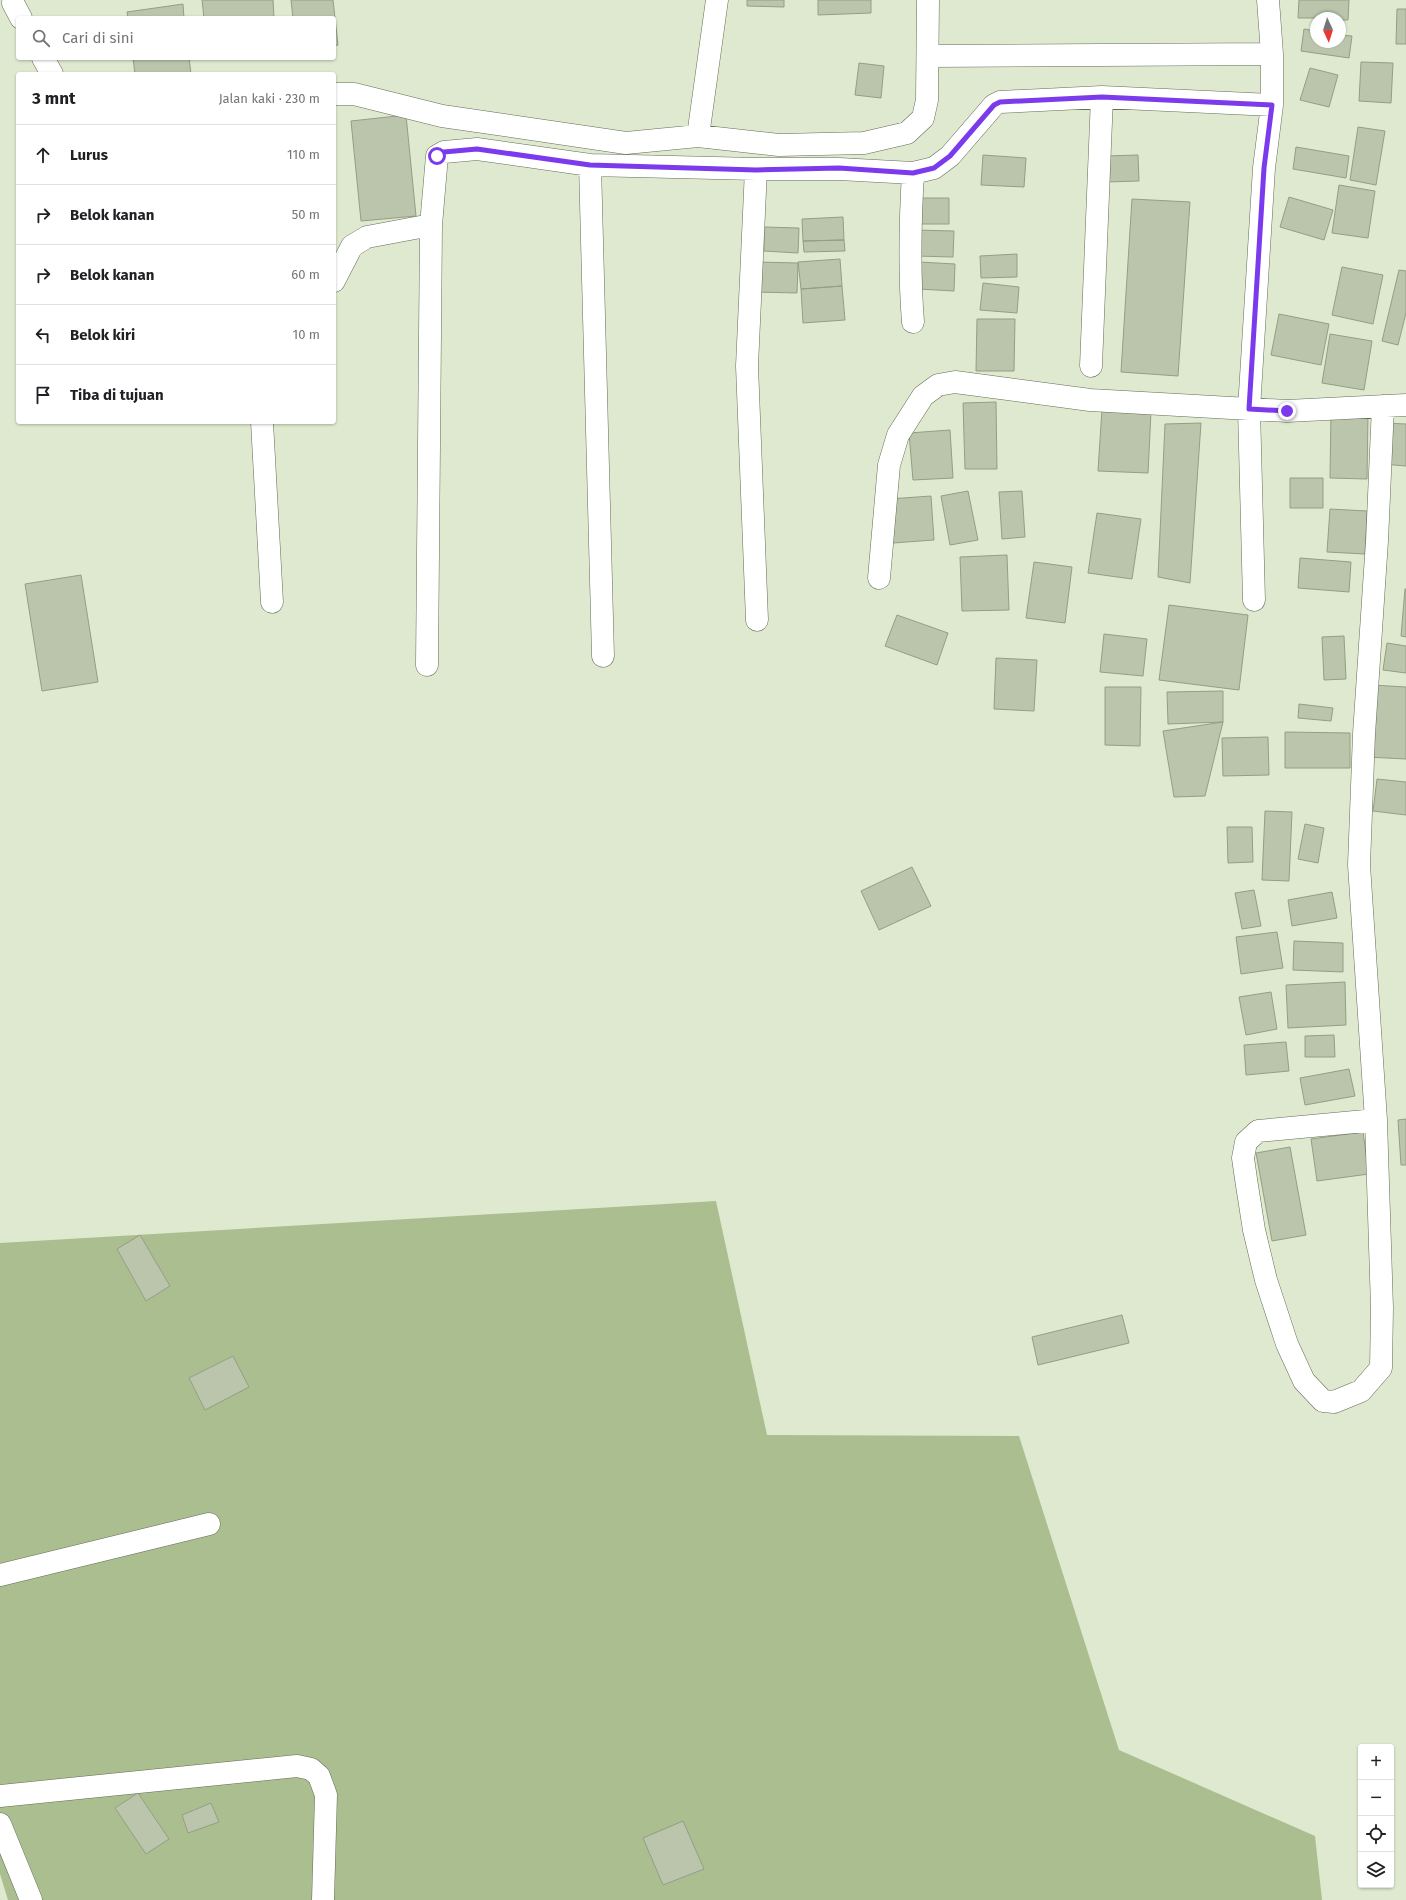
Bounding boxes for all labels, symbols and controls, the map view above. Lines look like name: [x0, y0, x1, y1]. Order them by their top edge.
north arrow: [1310, 12, 1346, 48]
search box: [16, 16, 336, 60]
icon: search: [30, 27, 52, 49]
text: Cari di sini: [62, 29, 134, 47]
text: 3 mnt: [32, 88, 76, 109]
text: Jalan kaki · 230 m: [219, 91, 320, 106]
icon: ahead: [32, 144, 54, 166]
text: Lurus: [70, 146, 108, 164]
text: 110 m: [287, 147, 320, 162]
route start: [428, 147, 446, 165]
icon: right: [32, 204, 54, 226]
text: Belok kanan: [70, 206, 154, 224]
text: 50 m: [292, 207, 320, 222]
icon: right: [32, 264, 54, 286]
text: Belok kanan: [70, 266, 154, 284]
text: 60 m: [291, 267, 320, 282]
icon: left: [32, 324, 54, 346]
text: Belok kiri: [70, 326, 135, 344]
text: 10 m: [293, 327, 320, 342]
icon: arrive: [32, 384, 54, 406]
text: Tiba di tujuan: [70, 386, 164, 404]
route end: [1278, 402, 1296, 420]
map controls: [1358, 1744, 1394, 1888]
button: +: [1358, 1744, 1394, 1780]
button: −: [1358, 1780, 1394, 1816]
button: locate: [1358, 1816, 1394, 1852]
button: layers: [1358, 1852, 1394, 1888]

